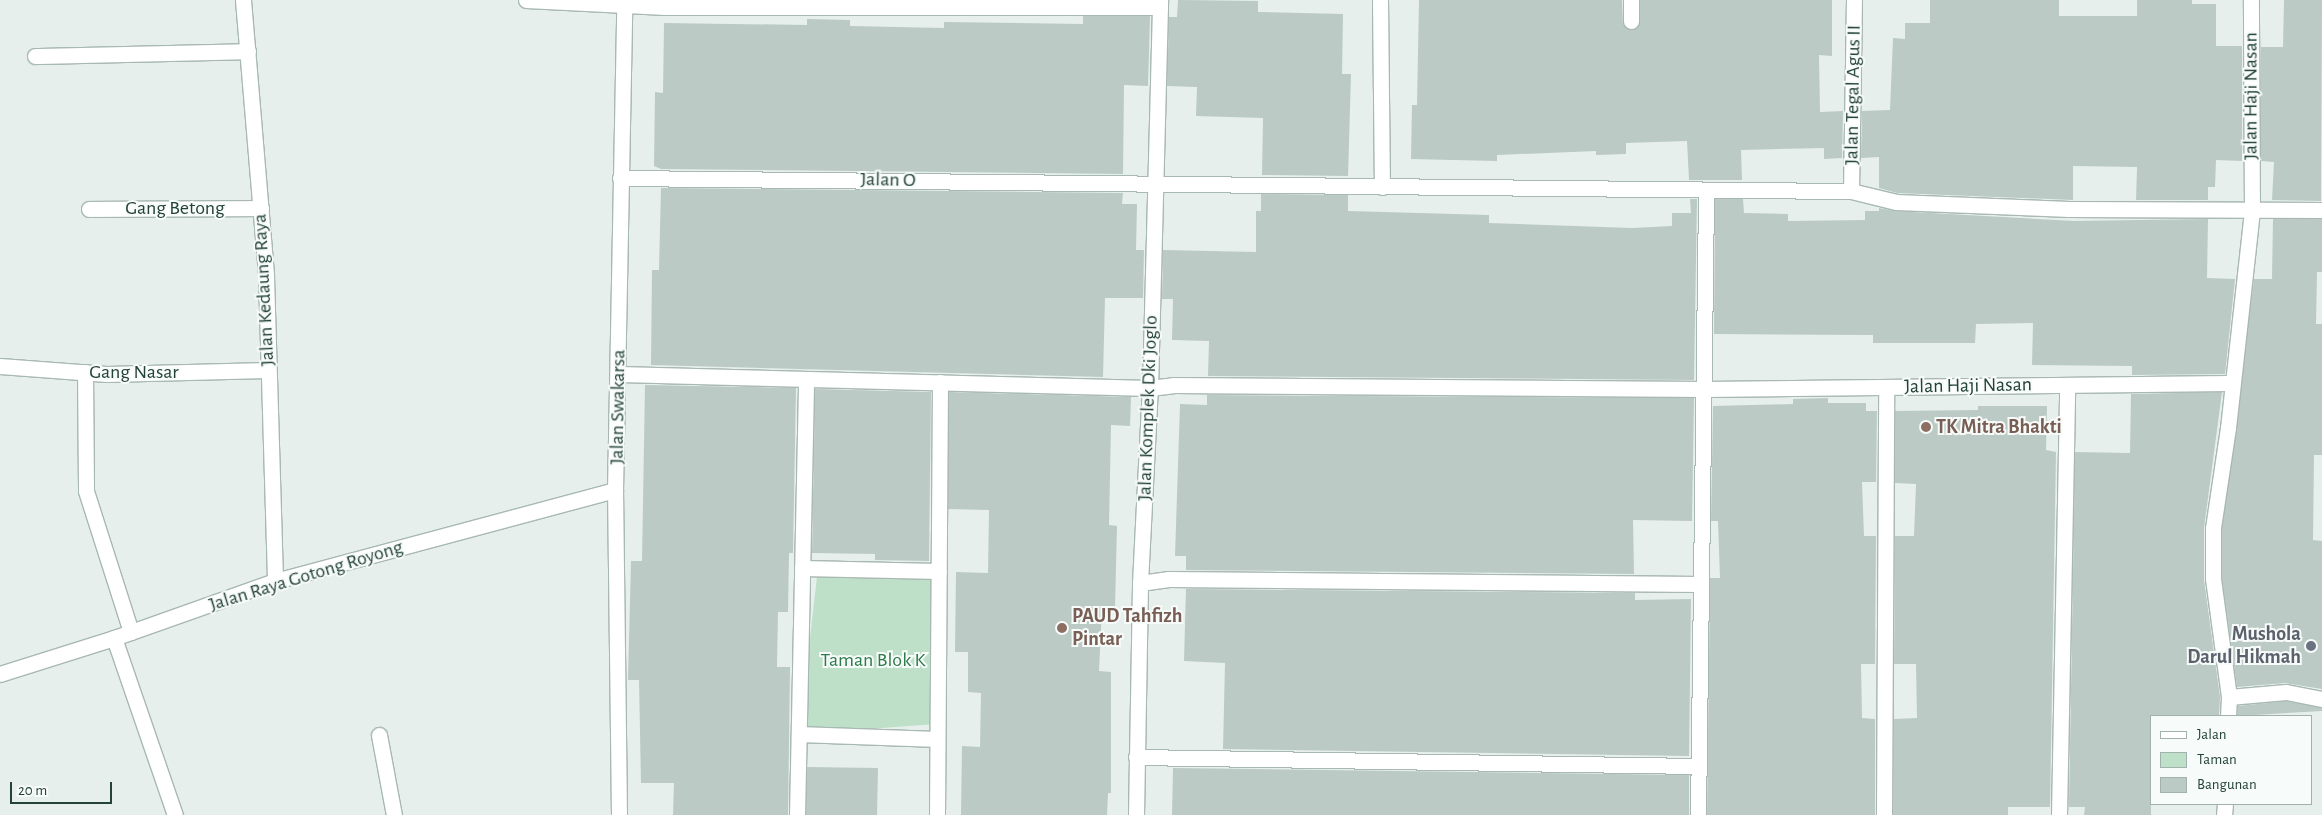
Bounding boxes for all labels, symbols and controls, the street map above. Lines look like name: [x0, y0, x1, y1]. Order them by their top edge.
street label: Jalan Tegal Agus II: [1840, 25, 1866, 165]
street label: Jalan Haji Nasan: [2239, 32, 2263, 160]
street label: Jalan O: [860, 168, 916, 192]
street label: Gang Betong: [125, 196, 225, 220]
street label: Jalan Kedaung Raya: [248, 213, 280, 367]
street label: Jalan Komplek Dki Joglo: [1133, 315, 1163, 501]
street label: Jalan Swakarsa: [605, 349, 631, 465]
street label: Gang Nasar: [89, 360, 179, 384]
street label: Jalan Haji Nasan: [1904, 373, 2032, 399]
place label: TK Mitra Bhakti: [1936, 415, 2062, 439]
marker: TK Mitra Bhakti: [1920, 421, 1932, 433]
street label: Jalan Raya Gotong Royong: [206, 535, 406, 617]
place label: PAUD Tahfizh Pintar: [1072, 604, 1182, 651]
marker: PAUD Tahfizh Pintar: [1056, 622, 1068, 634]
place label: Mushola Darul Hikmah: [2187, 622, 2301, 669]
marker: Mushola Darul Hikmah: [2305, 640, 2317, 652]
park label: Taman Blok K: [820, 648, 926, 672]
legend: [2150, 715, 2312, 805]
text: Jalan: [2197, 727, 2227, 742]
text: Taman: [2197, 752, 2237, 767]
scale bar: [12, 772, 115, 804]
text: Bangunan: [2197, 777, 2257, 792]
text: 20 m: [18, 783, 47, 798]

